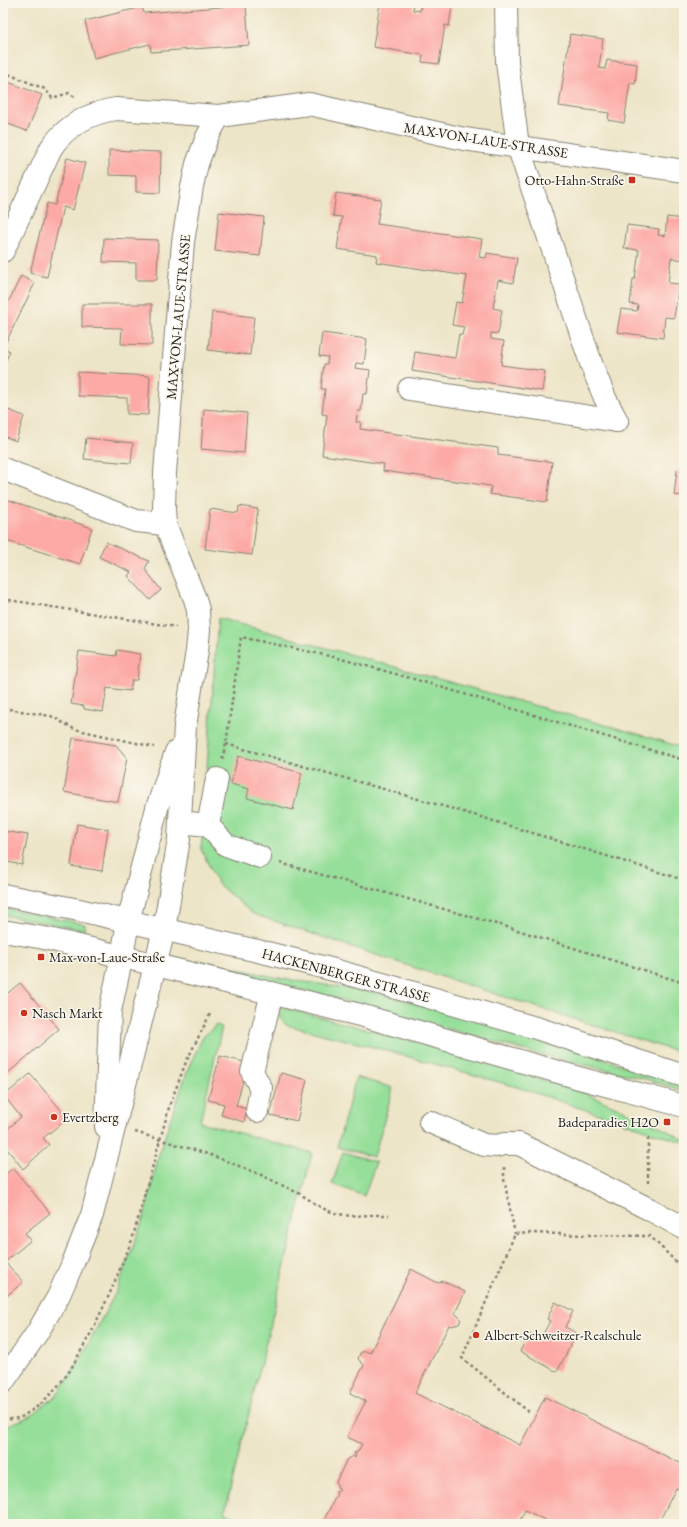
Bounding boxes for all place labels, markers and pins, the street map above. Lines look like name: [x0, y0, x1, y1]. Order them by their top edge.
place label: Otto-Hahn-Straße: [525, 171, 625, 189]
marker: Otto-Hahn-Straße: [627, 175, 637, 185]
place label: Max-von-Laue-Straße: [49, 948, 165, 966]
marker: Max-von-Laue-Straße: [36, 952, 46, 962]
place label: Nasch Markt: [32, 1004, 103, 1022]
marker: Nasch Markt: [19, 1008, 29, 1018]
place label: Evertzberg: [62, 1108, 119, 1126]
marker: Evertzberg: [49, 1112, 59, 1122]
place label: Badeparadies H2O: [558, 1113, 659, 1131]
marker: Badeparadies H2O: [662, 1117, 672, 1127]
place label: Albert-Schweitzer-Realschule: [483, 1326, 642, 1344]
marker: Albert-Schweitzer-Realschule: [471, 1330, 481, 1340]

